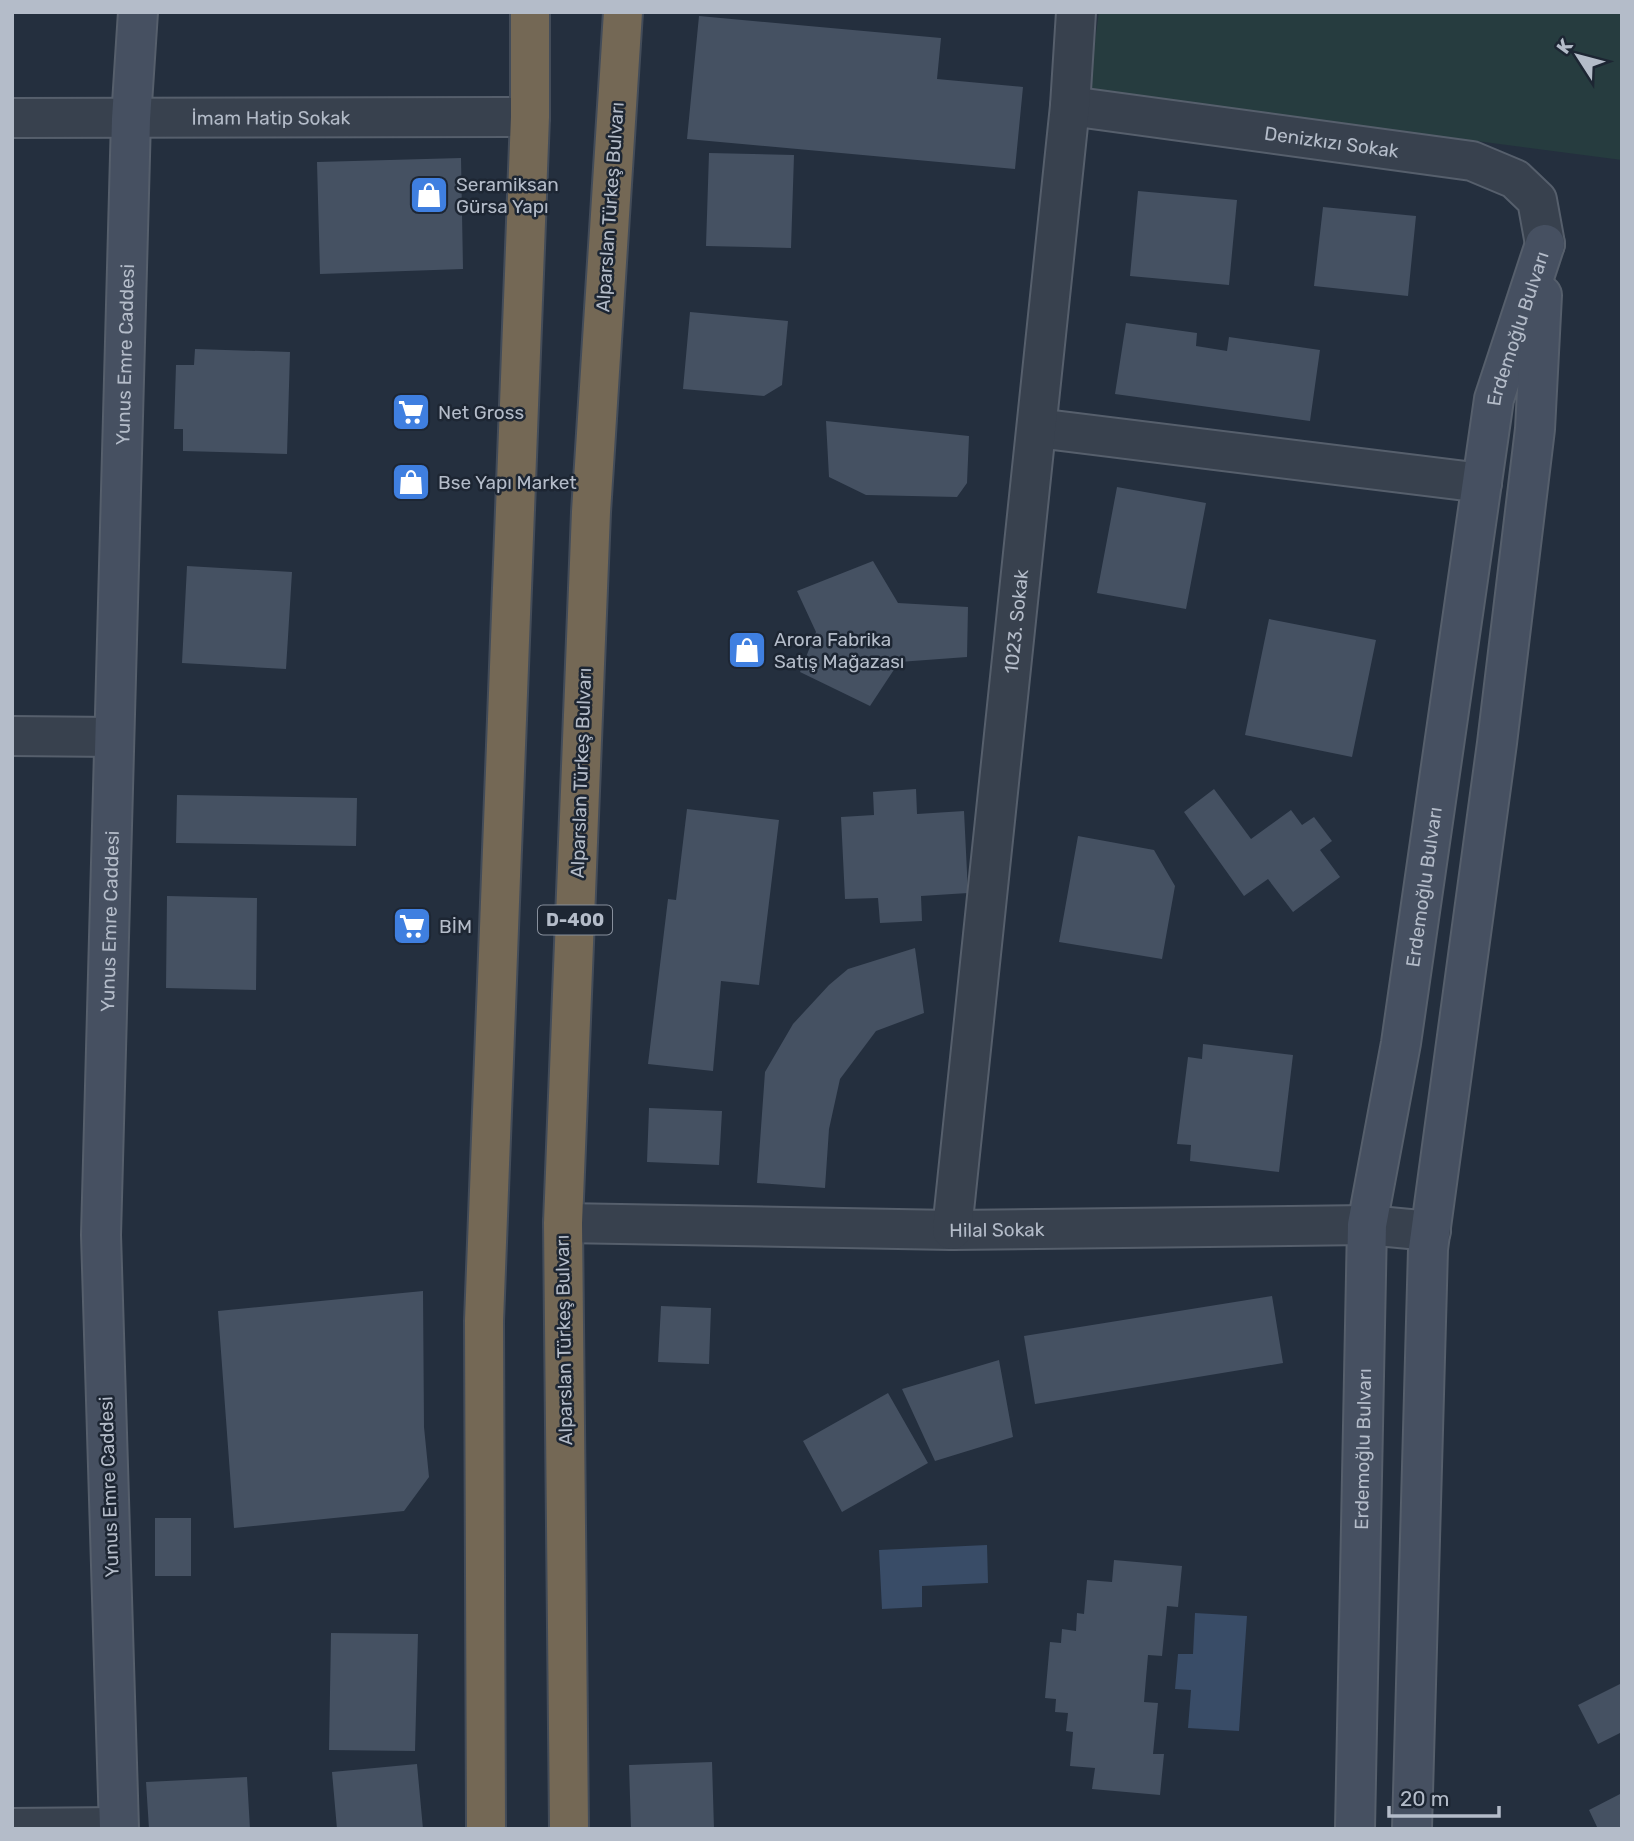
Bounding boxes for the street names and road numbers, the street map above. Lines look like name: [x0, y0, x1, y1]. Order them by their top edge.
street label: Alparslan Türkeş Bulvarı: [591, 101, 629, 313]
street label: İmam Hatip Sokak: [192, 106, 351, 129]
street label: Denizkızı Sokak: [1263, 121, 1400, 162]
street label: Erdemoğlu Bulvarı: [1482, 248, 1553, 407]
street label: Yunus Emre Caddesi: [111, 264, 139, 446]
street label: 1023. Sokak: [999, 568, 1033, 675]
street label: Alparslan Türkeş Bulvarı: [566, 667, 596, 879]
street label: Erdemoğlu Bulvarı: [1401, 805, 1446, 969]
street label: Yunus Emre Caddesi: [95, 830, 123, 1012]
road number: D-400: [538, 905, 612, 934]
street label: Hilal Sokak: [949, 1217, 1045, 1242]
street label: Alparslan Türkeş Bulvarı: [551, 1235, 577, 1445]
street label: Erdemoğlu Bulvarı: [1349, 1368, 1376, 1530]
street label: Yunus Emre Caddesi: [94, 1396, 124, 1578]

